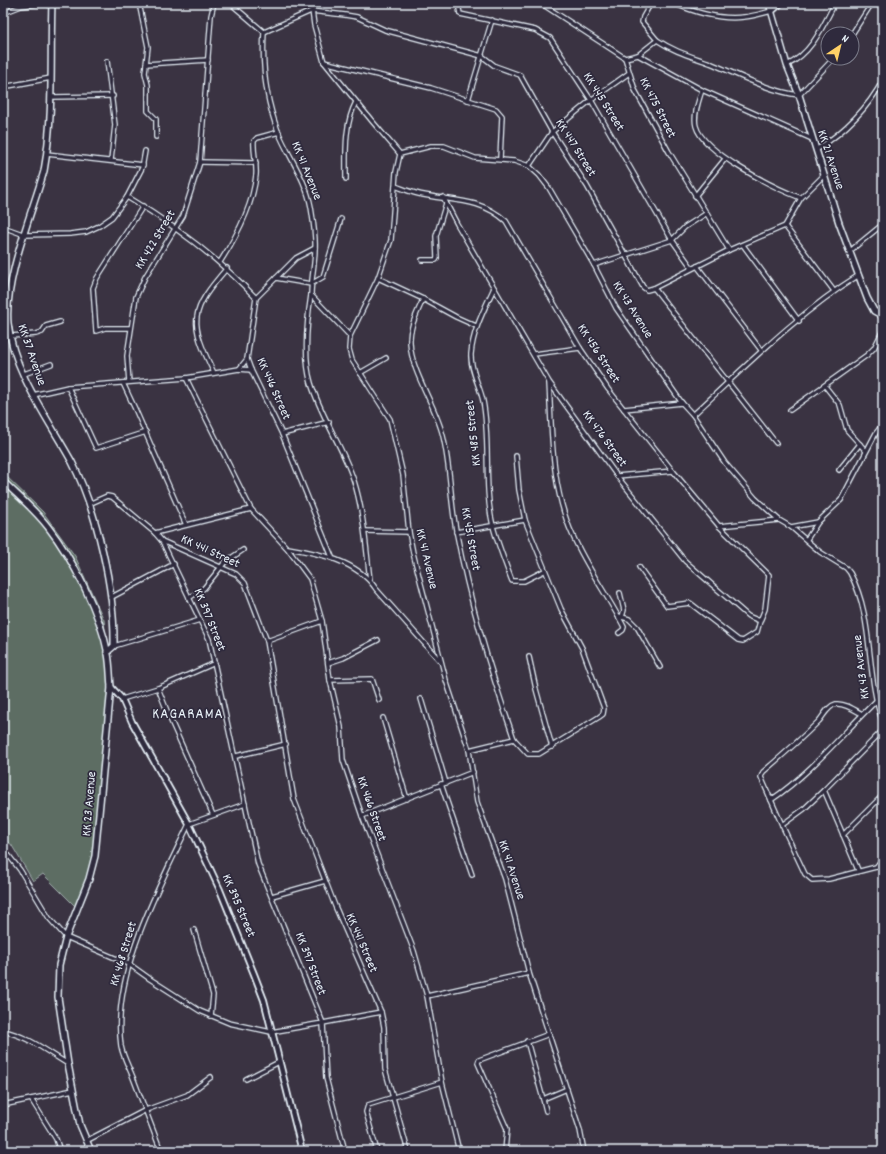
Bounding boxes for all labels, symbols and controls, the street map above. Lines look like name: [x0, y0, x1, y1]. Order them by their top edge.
north arrow: [820, 26, 860, 66]
text: N: [838, 31, 852, 48]
street label: KK 445 Street: [577, 69, 629, 135]
street label: KK 475 Street: [634, 74, 681, 142]
street label: KK 447 Street: [550, 115, 600, 181]
street label: KK 21 Avenue: [811, 128, 849, 193]
street label: KK 41 Avenue: [286, 139, 326, 203]
street label: KK 422 Street: [131, 207, 181, 273]
street label: KK 43 Avenue: [607, 278, 657, 343]
street label: KK 456 Street: [572, 321, 624, 388]
street label: KK 37 Avenue: [12, 322, 51, 389]
street label: KK 446 Street: [251, 355, 295, 424]
street label: KK 485 Street: [461, 399, 487, 467]
street label: KK 476 Street: [577, 407, 631, 472]
street label: KK 451 Street: [455, 506, 485, 572]
street label: KK 41 Avenue: [410, 527, 442, 592]
street label: KK 441 Street: [177, 530, 243, 574]
street label: KK 397 Street: [188, 586, 230, 654]
street label: KK 43 Avenue: [849, 633, 875, 700]
district label: KAGARAMA: [152, 704, 224, 726]
street label: KK 23 Avenue: [78, 771, 102, 837]
street label: KK 466 Street: [351, 774, 391, 844]
street label: KK 41 Avenue: [492, 838, 530, 903]
street label: KK 395 Street: [216, 871, 260, 941]
street label: KK 441 Street: [340, 910, 382, 976]
street label: KK 468 Street: [105, 919, 143, 989]
street label: KK 397 Street: [289, 930, 331, 999]

